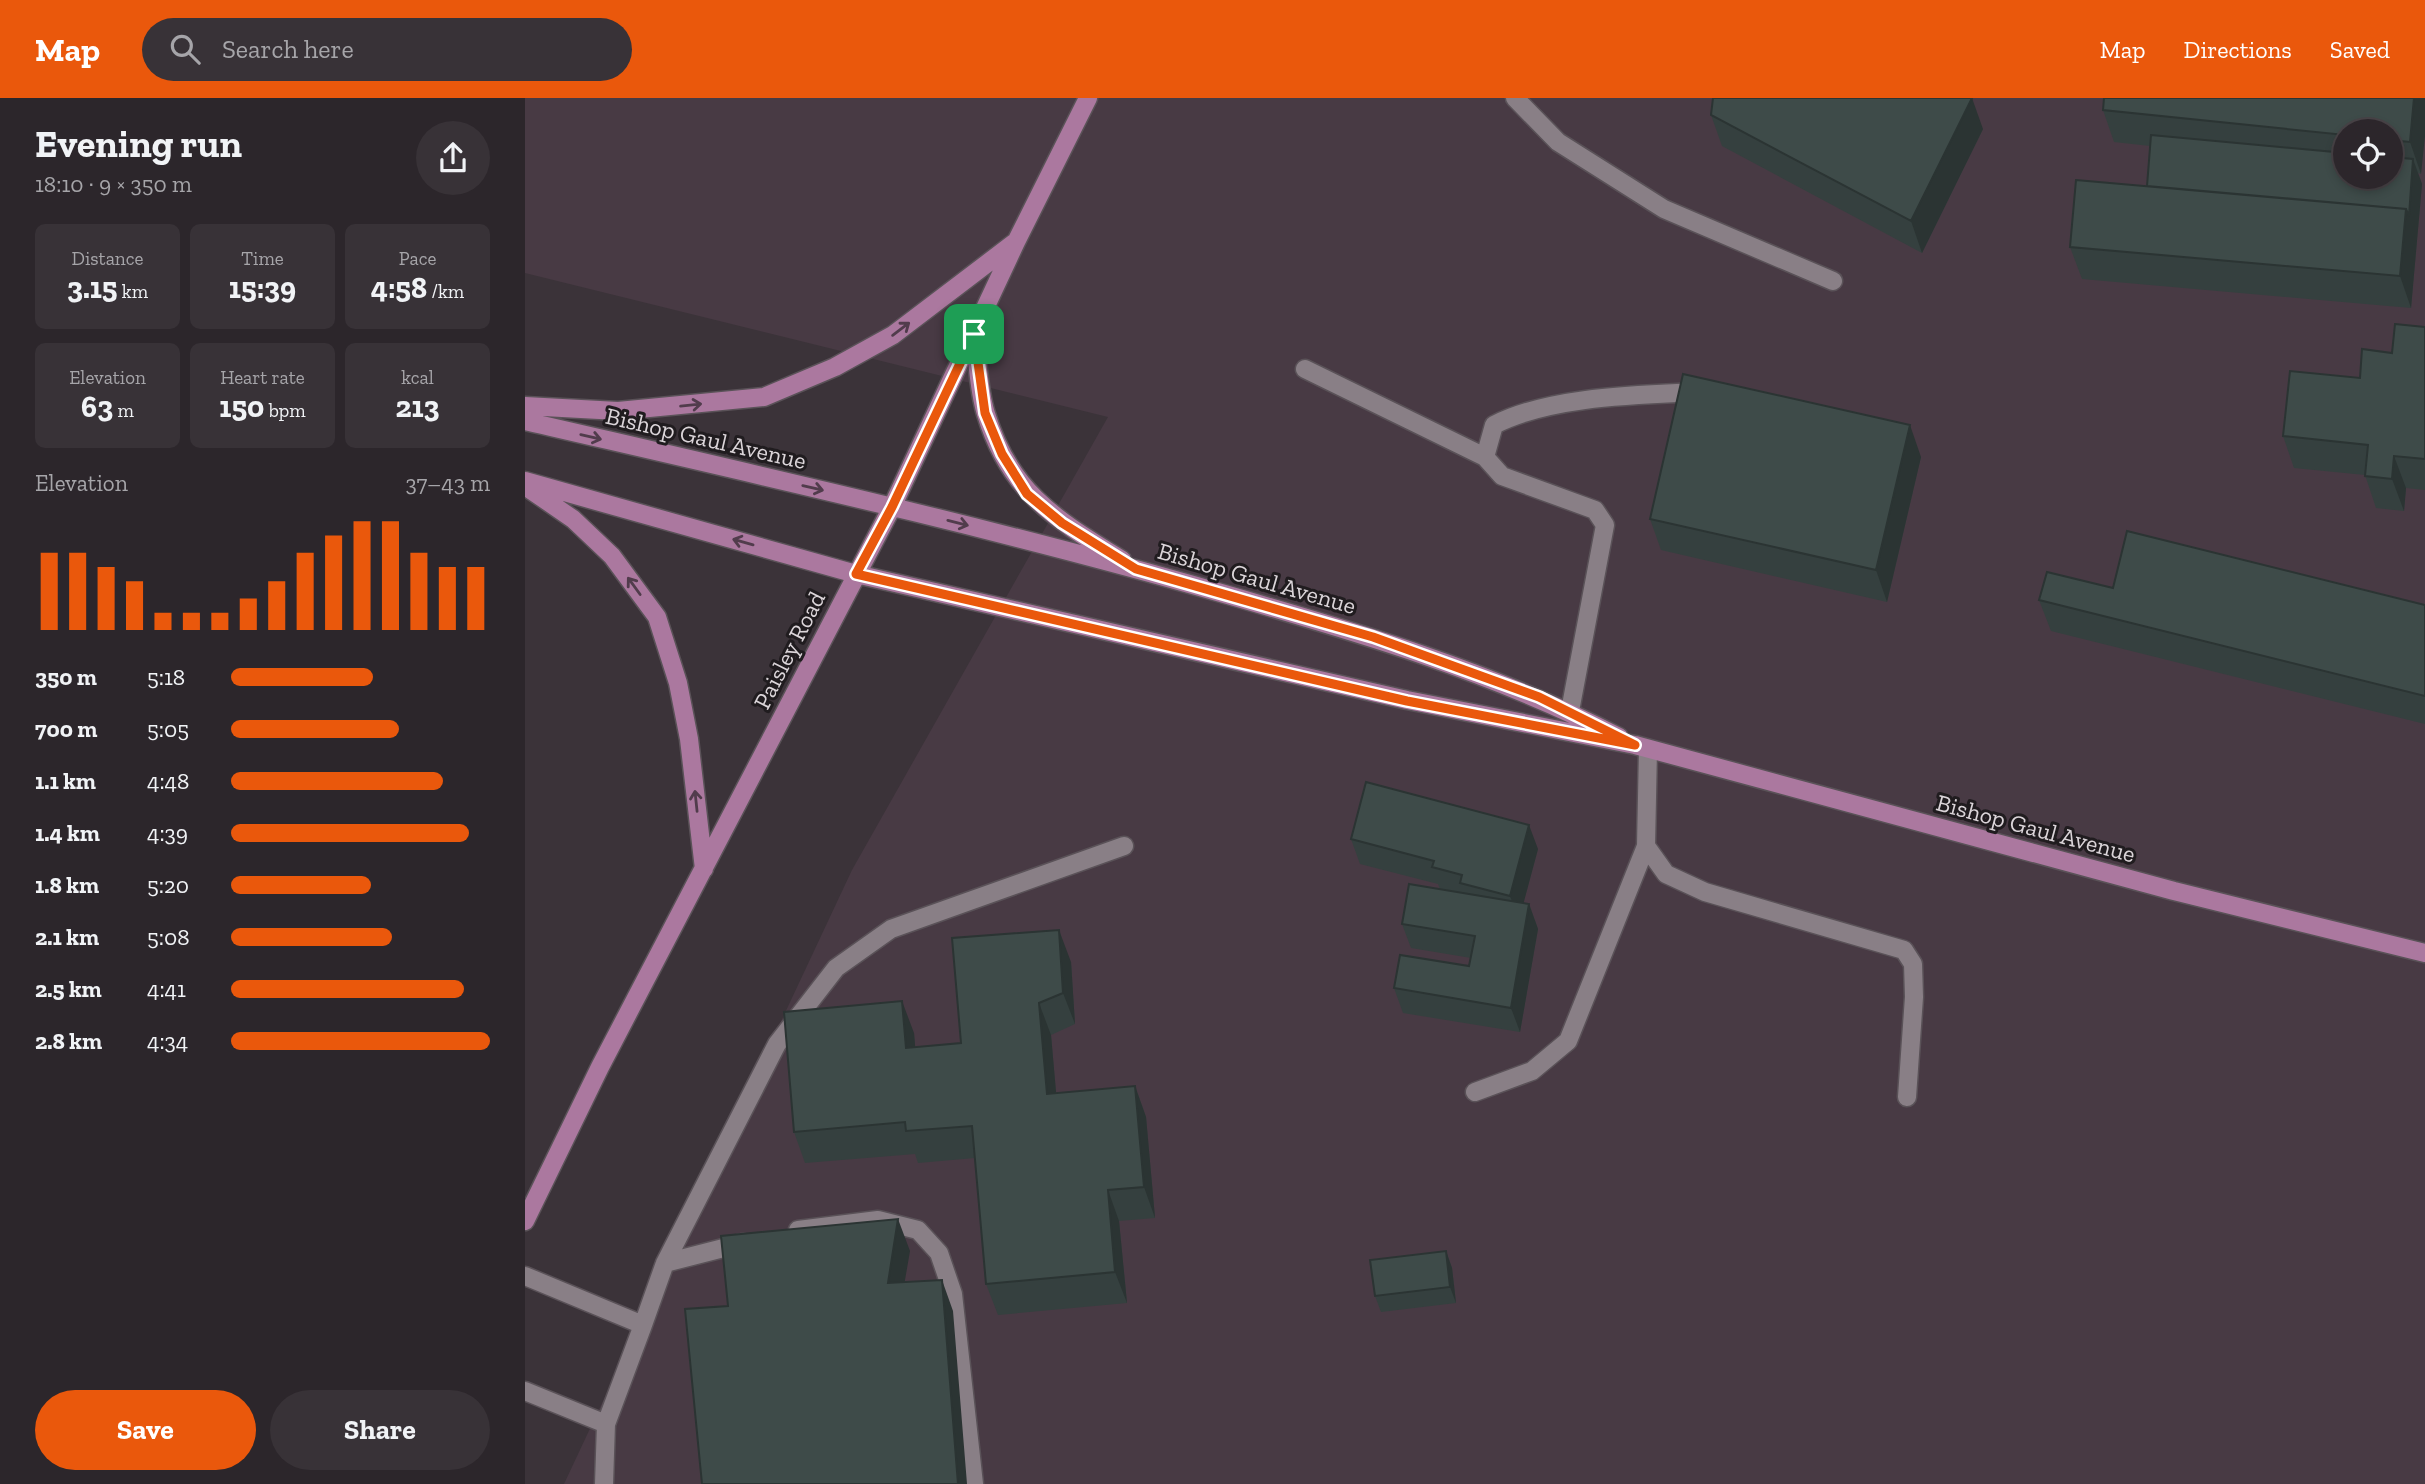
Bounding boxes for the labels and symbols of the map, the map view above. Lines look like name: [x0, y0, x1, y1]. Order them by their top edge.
pin: [944, 304, 1004, 364]
one-way arrow: [892, 321, 910, 336]
one-way arrow: [679, 399, 702, 412]
street label: Bishop Gaul Avenue: [603, 401, 809, 475]
one-way arrow: [580, 431, 602, 444]
one-way arrow: [801, 482, 824, 495]
one-way arrow: [946, 517, 969, 530]
one-way arrow: [732, 535, 754, 548]
street label: Bishop Gaul Avenue: [1155, 536, 1359, 620]
one-way arrow: [627, 577, 641, 596]
street label: Paisley Road: [747, 586, 831, 714]
street label: Bishop Gaul Avenue: [1933, 787, 2139, 869]
one-way arrow: [689, 790, 702, 813]

